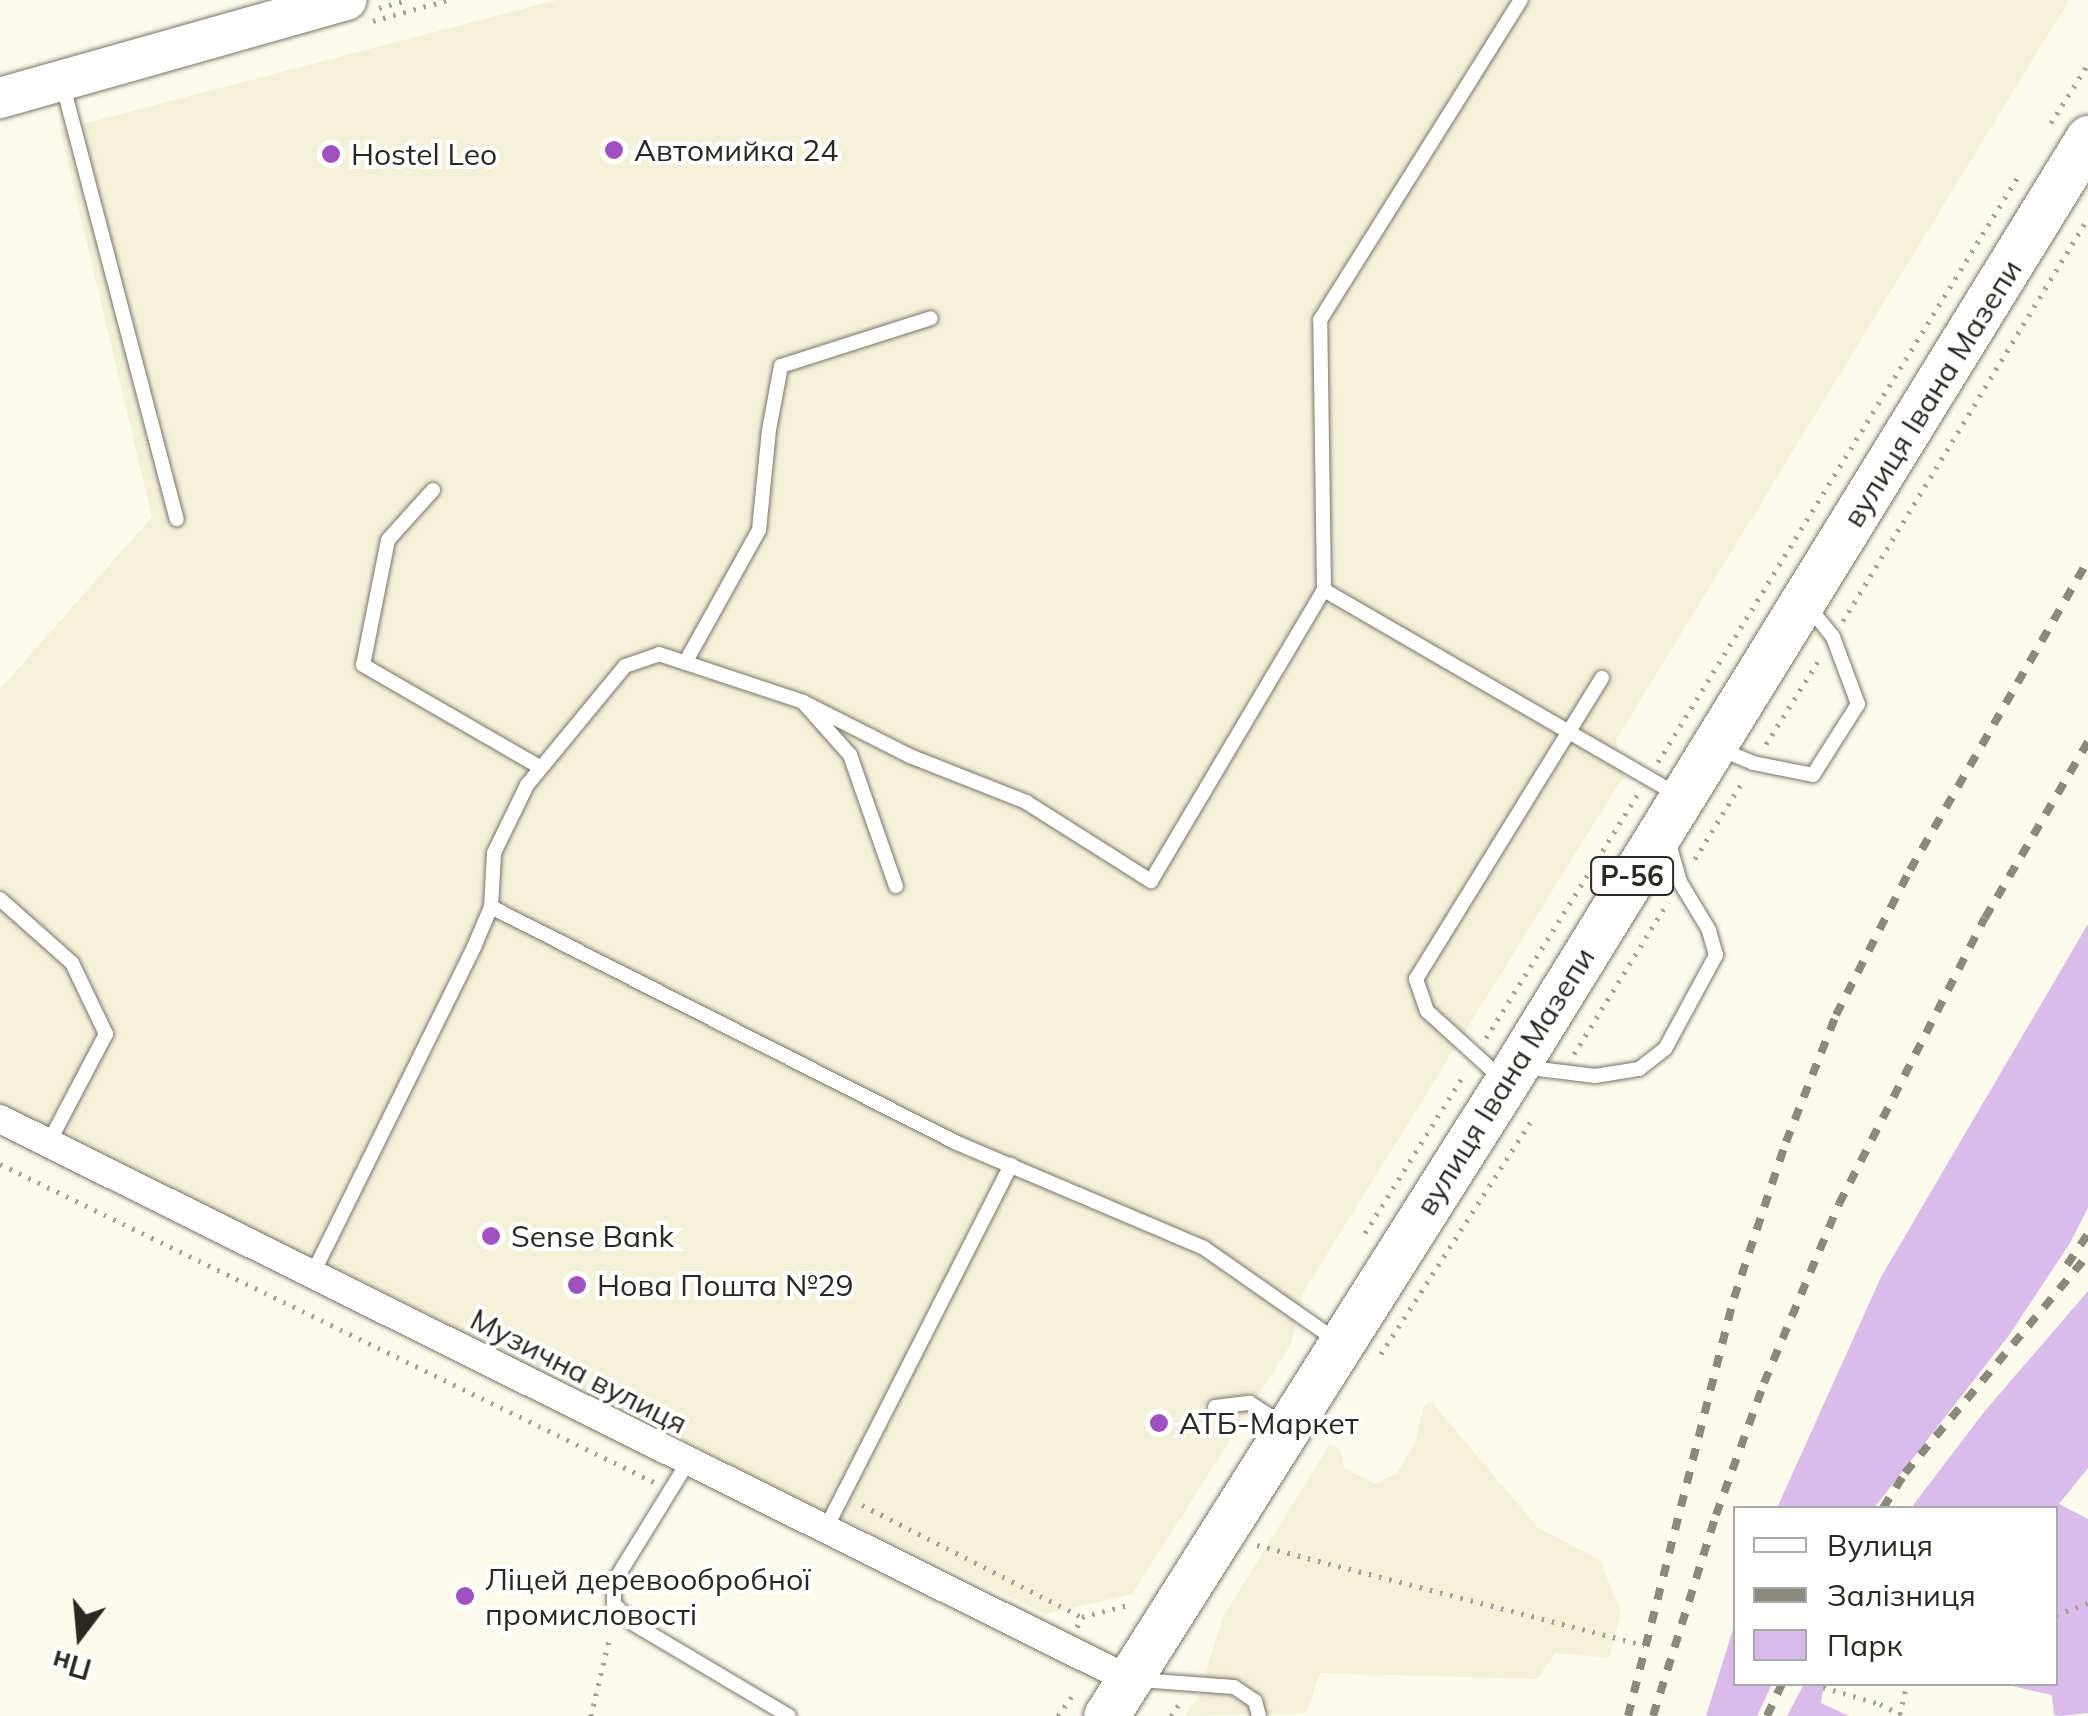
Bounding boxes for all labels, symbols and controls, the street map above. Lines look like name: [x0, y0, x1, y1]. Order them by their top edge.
place label: Автомийка 24: [634, 132, 838, 168]
place label: Hostel Leo: [351, 136, 497, 172]
marker: Автомийка 24: [603, 139, 625, 161]
marker: Hostel Leo: [320, 143, 342, 165]
street label: вулиця Івана Мазепи: [1835, 253, 2029, 533]
road number: Р-56: [1590, 853, 1674, 899]
street label: вулиця Івана Мазепи: [1408, 941, 1602, 1221]
place label: Sense Bank: [511, 1218, 674, 1254]
marker: Sense Bank: [480, 1225, 502, 1247]
place label: Нова Пошта №29: [597, 1267, 854, 1303]
marker: Нова Пошта №29: [566, 1274, 588, 1296]
street label: Музична вулиця: [465, 1301, 693, 1441]
place label: АТБ-Маркет: [1179, 1405, 1359, 1441]
marker: АТБ-Маркет: [1148, 1412, 1170, 1434]
legend: [1733, 1506, 2058, 1686]
text: Вулиця: [1827, 1526, 1933, 1564]
place label: Ліцей деревообробної промисловості: [485, 1561, 811, 1632]
text: Залізниця: [1827, 1576, 1976, 1614]
marker: Ліцей деревообробної промисловості: [454, 1585, 476, 1607]
north arrow: [30, 1586, 130, 1686]
text: Парк: [1827, 1626, 1903, 1664]
text: Пн: [48, 1643, 95, 1688]

